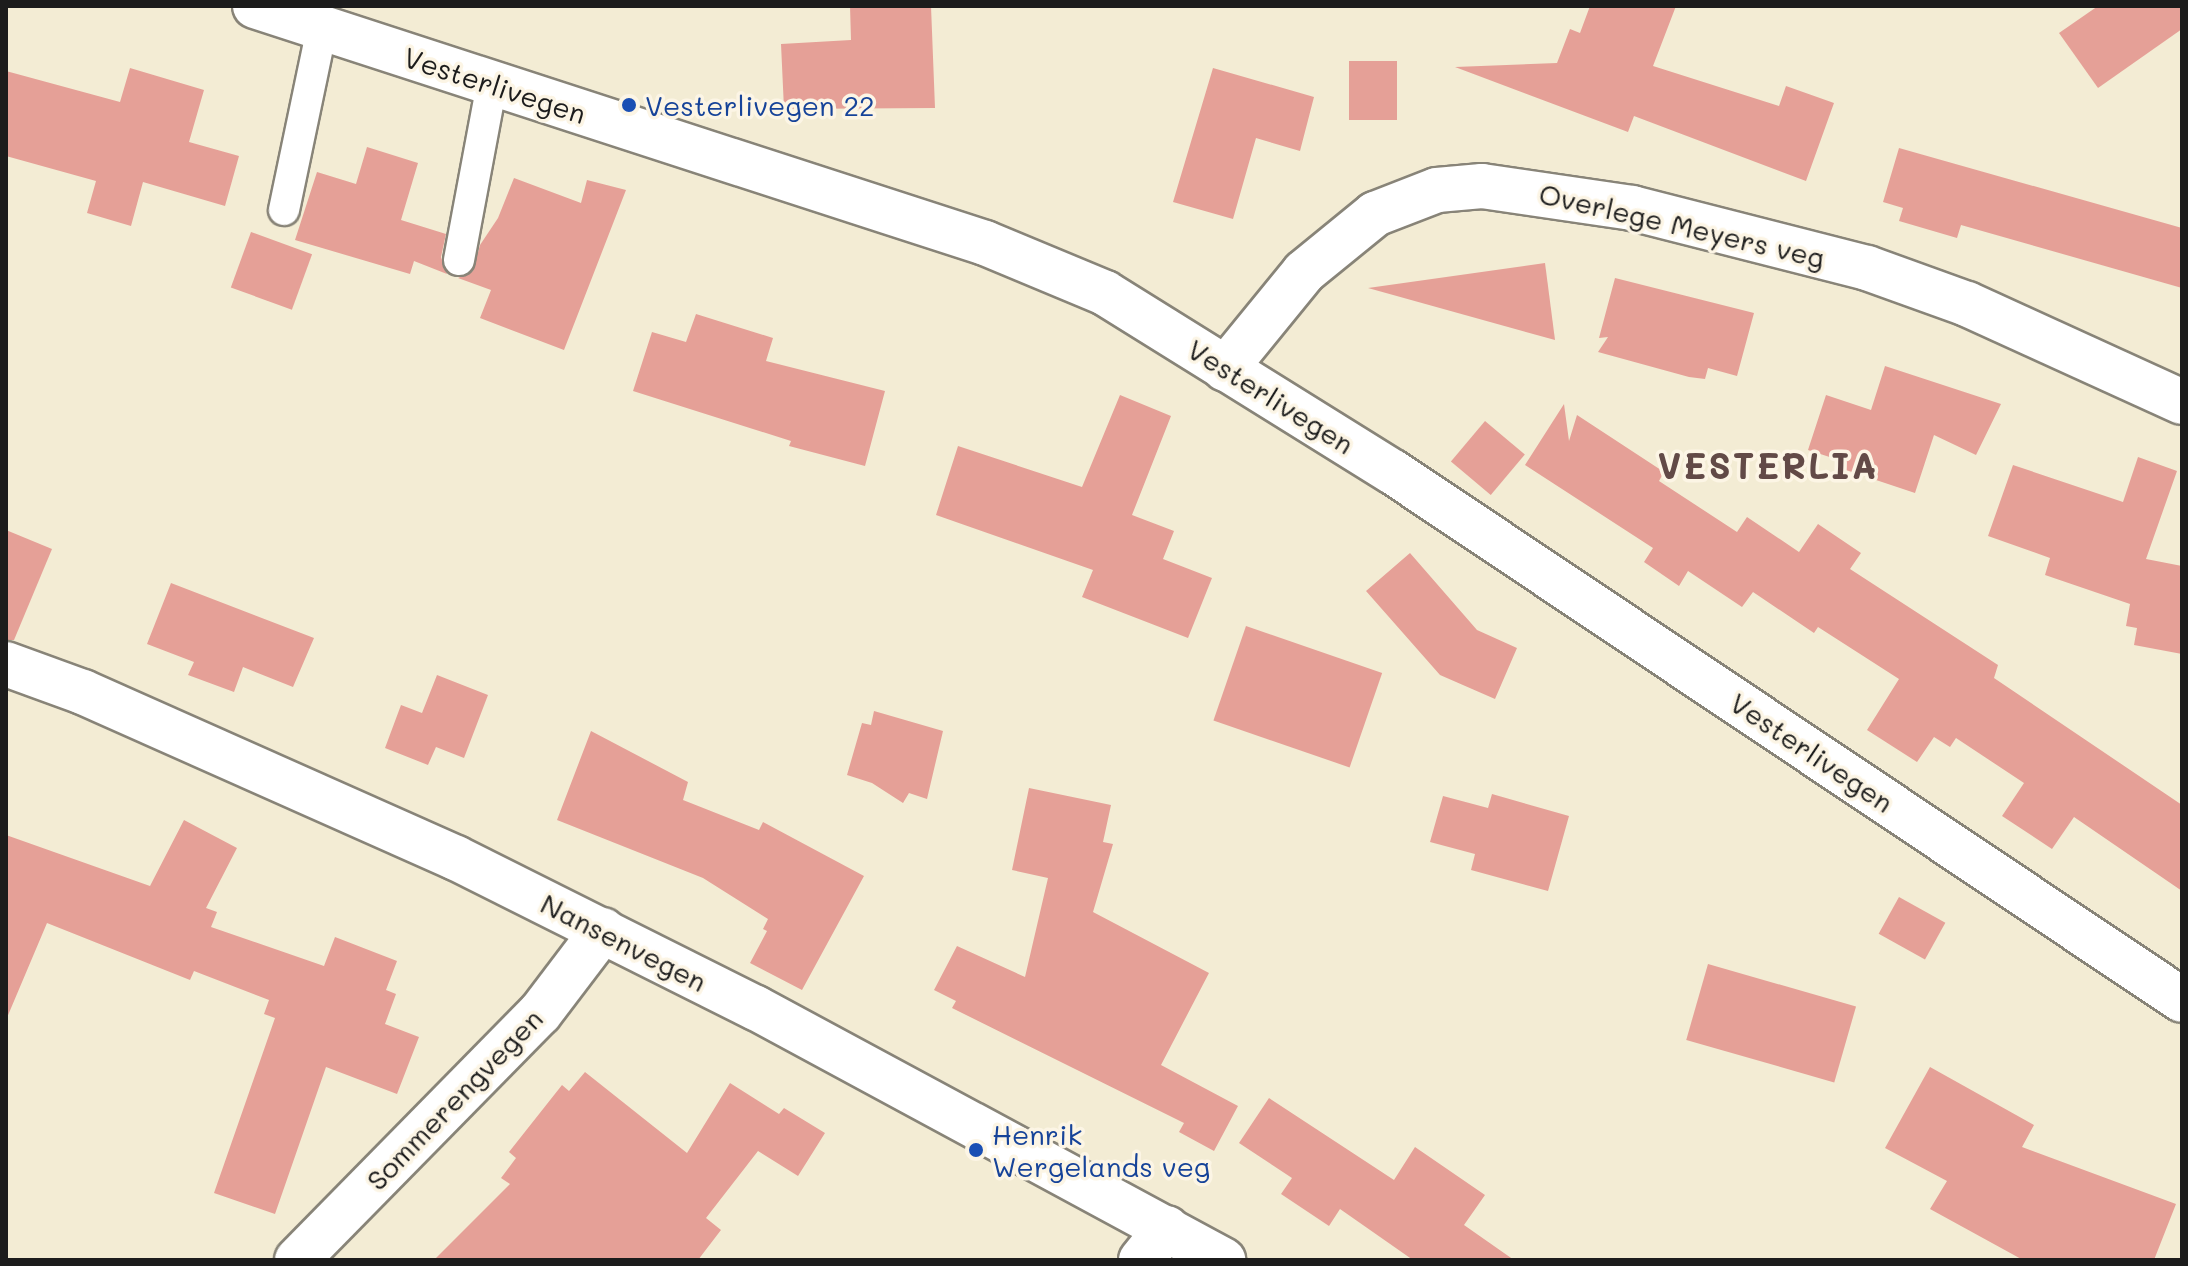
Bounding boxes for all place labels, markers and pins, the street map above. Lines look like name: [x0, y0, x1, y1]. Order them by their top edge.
place label: Vesterlivegen 22: [645, 88, 875, 122]
marker: Vesterlivegen 22: [620, 96, 638, 114]
place label: Henrik Wergelands veg: [992, 1117, 1210, 1183]
marker: Henrik Wergelands veg: [967, 1141, 985, 1159]

